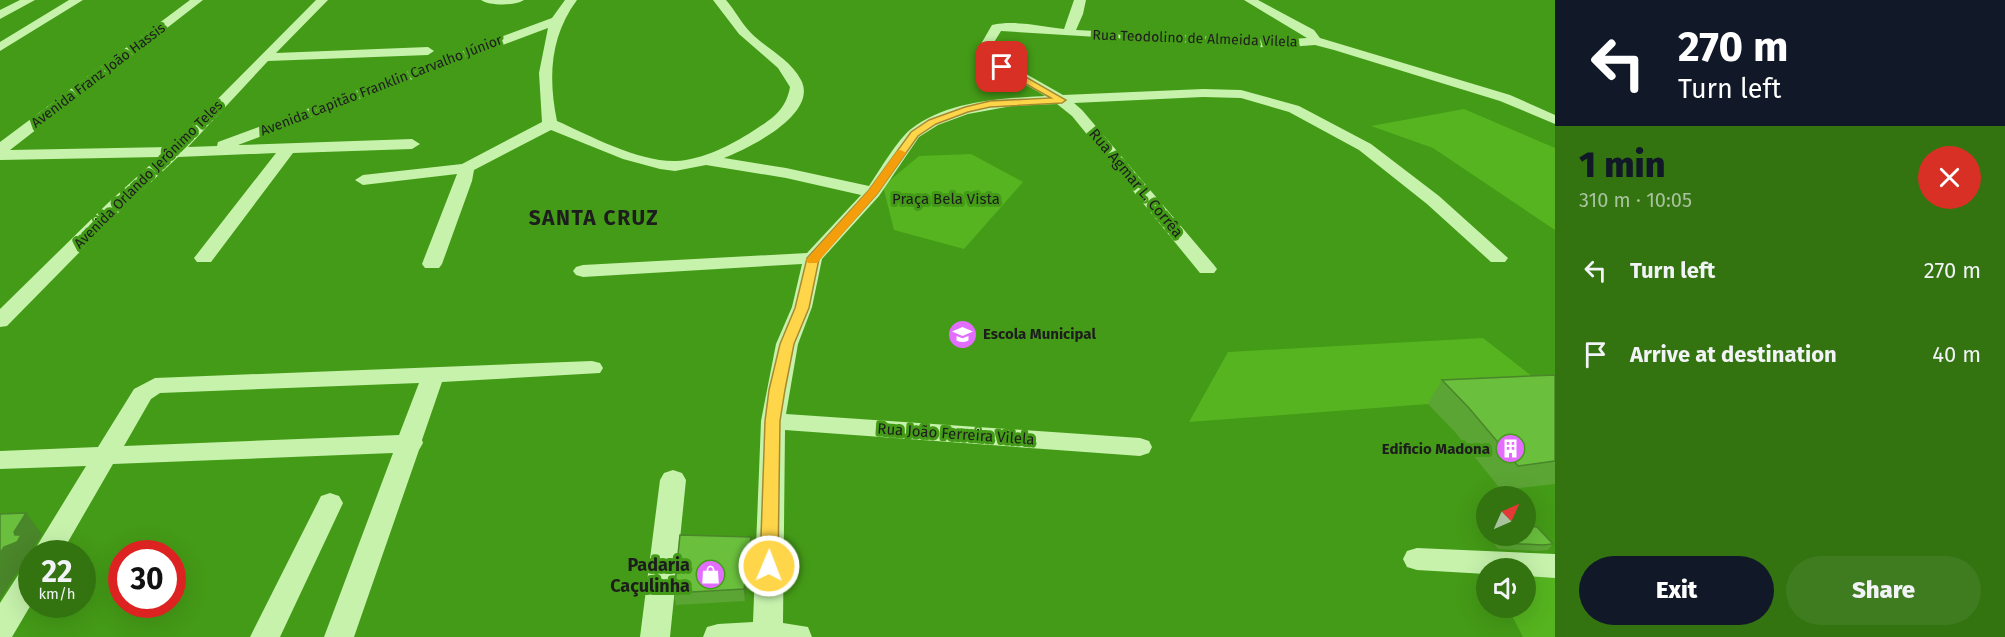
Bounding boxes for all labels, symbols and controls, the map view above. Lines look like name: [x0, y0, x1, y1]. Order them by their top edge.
street label: Avenida Franz João Hassis: [28, 19, 169, 131]
text: 270 m: [1678, 22, 1789, 72]
icon: left: [1579, 24, 1657, 102]
street label: Rua Teodolino de Almeida Vilela: [1092, 26, 1298, 51]
street label: Avenida Capitão Franklin Carvalho Júnior: [258, 31, 505, 140]
pin: [976, 41, 1027, 92]
icon: arrive: [985, 50, 1018, 83]
text: Turn left: [1678, 73, 1781, 105]
street label: Avenida Orlando Jerônimo Teles: [71, 96, 226, 252]
street label: Rua Agmar L. Corrêa: [1085, 125, 1187, 241]
text: 1 min: [1579, 143, 1665, 187]
button: close: [1918, 146, 1981, 209]
text: 310 m · 10:05: [1579, 188, 1692, 212]
park label: Praça Bela Vista: [892, 190, 1000, 208]
district label: SANTA CRUZ: [529, 205, 659, 231]
icon: left: [1579, 254, 1612, 287]
text: Turn left: [1630, 257, 1715, 284]
text: 270 m: [1924, 257, 1981, 284]
school or university icon: Escola Municipal: [946, 318, 978, 350]
place label: Escola Municipal: [983, 325, 1096, 343]
icon: arrive: [1579, 338, 1612, 371]
text: Arrive at destination: [1630, 341, 1837, 368]
text: 40 m: [1932, 341, 1981, 368]
street label: Rua João Ferreira Vilela: [877, 420, 1035, 448]
building icon: Edificio Madona: [1495, 433, 1527, 465]
place label: Edificio Madona: [1382, 440, 1490, 458]
north arrow: [1476, 486, 1536, 546]
map controls: [1476, 486, 1536, 618]
position arrow: [737, 534, 801, 598]
speed limit sign: 30: [108, 540, 186, 618]
text: 22: [41, 554, 73, 590]
place label: Padaria Caçulinha: [610, 554, 690, 597]
button: Exit: [1579, 556, 1774, 625]
button: Share: [1786, 556, 1981, 625]
button: sound: [1476, 558, 1536, 618]
shop icon: Padaria Caçulinha: [695, 559, 727, 591]
text: km/h: [38, 585, 76, 603]

